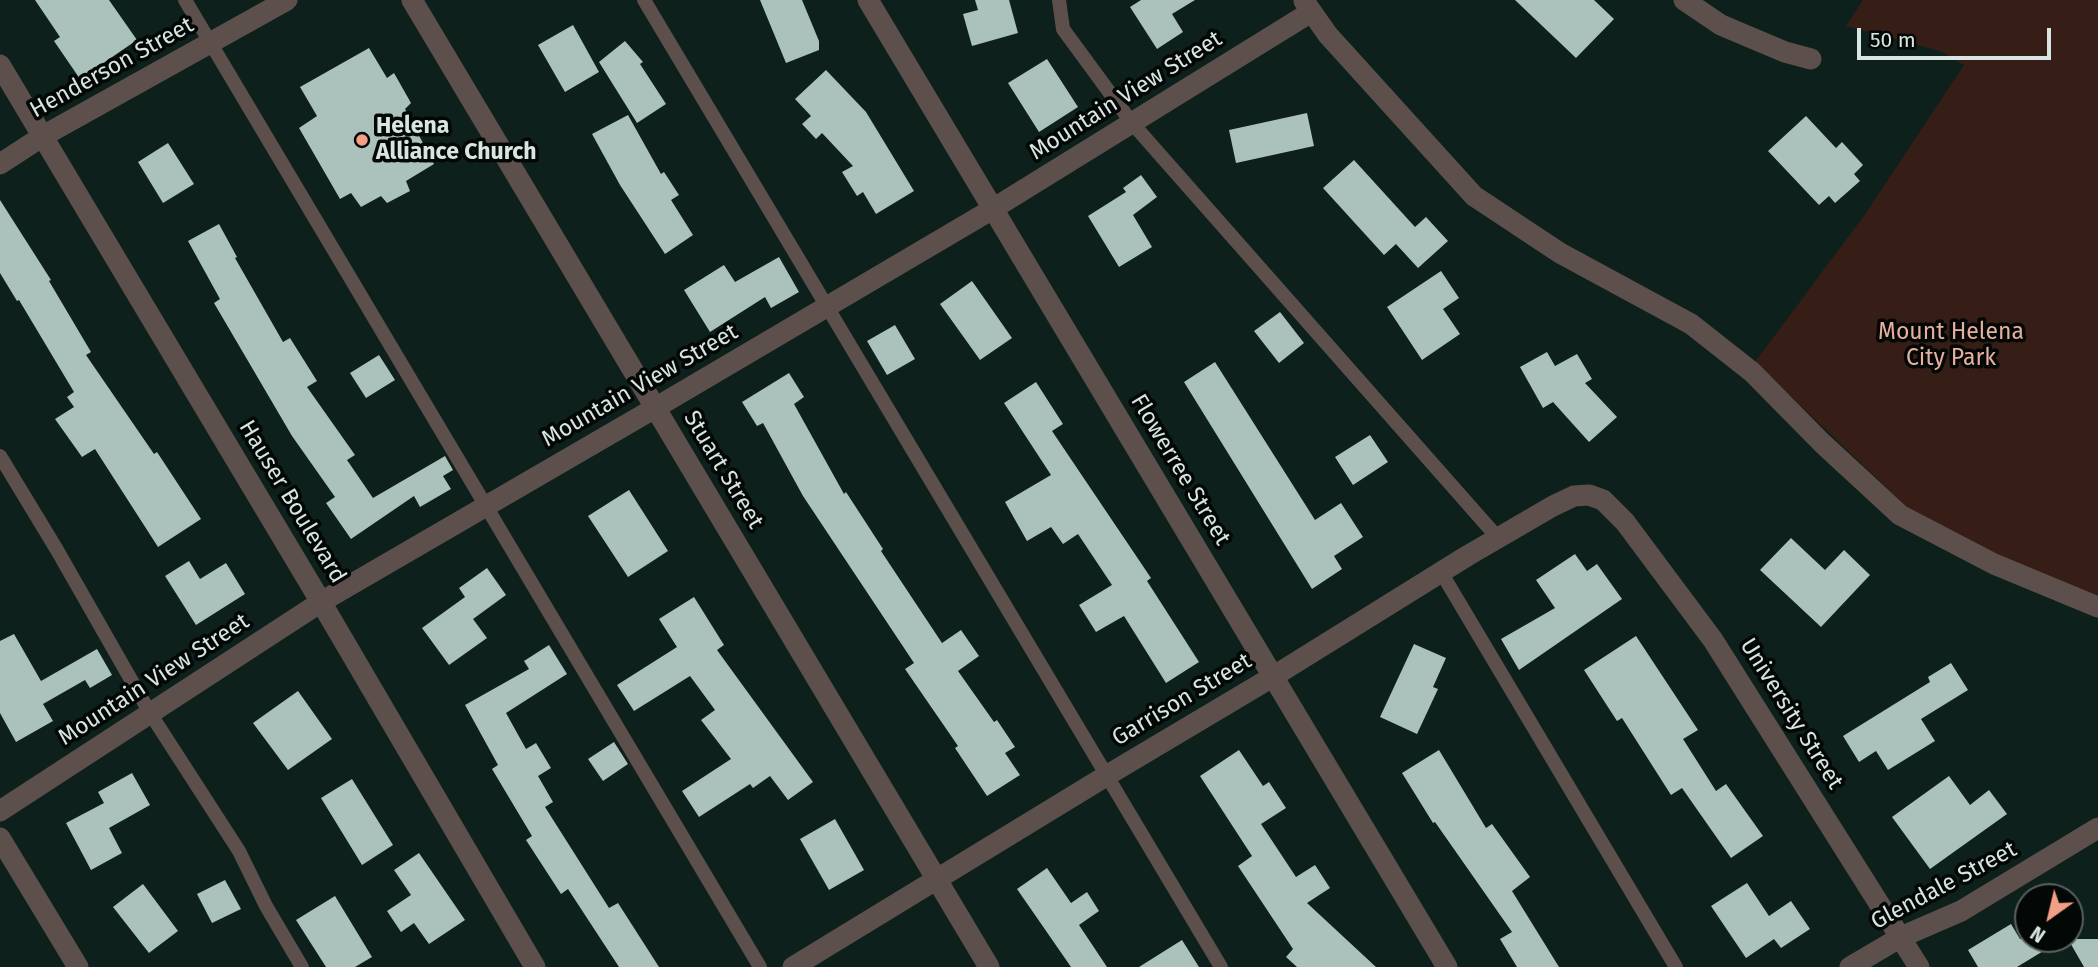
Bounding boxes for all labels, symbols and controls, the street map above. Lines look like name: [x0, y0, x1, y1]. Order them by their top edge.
street label: Henderson Street: [25, 12, 199, 124]
scale bar: [1860, 14, 2054, 58]
street label: Mountain View Street: [1025, 26, 1227, 166]
text: 50 m: [1870, 27, 1916, 53]
place label: Helena Alliance Church: [376, 113, 537, 167]
marker: Helena Alliance Church: [354, 132, 370, 148]
street label: Mountain View Street: [537, 319, 743, 453]
park label: Mount Helena City Park: [1878, 319, 2024, 373]
street label: Flowerree Street: [1124, 390, 1236, 550]
street label: Stuart Street: [677, 406, 769, 534]
street label: Hauser Boulevard: [233, 416, 351, 588]
street label: Mountain View Street: [54, 608, 254, 752]
street label: University Street: [1734, 633, 1848, 795]
street label: Garrison Street: [1107, 648, 1257, 752]
street label: Glendale Street: [1867, 836, 2021, 936]
north arrow: [2014, 883, 2084, 953]
text: N: [2026, 921, 2050, 947]

